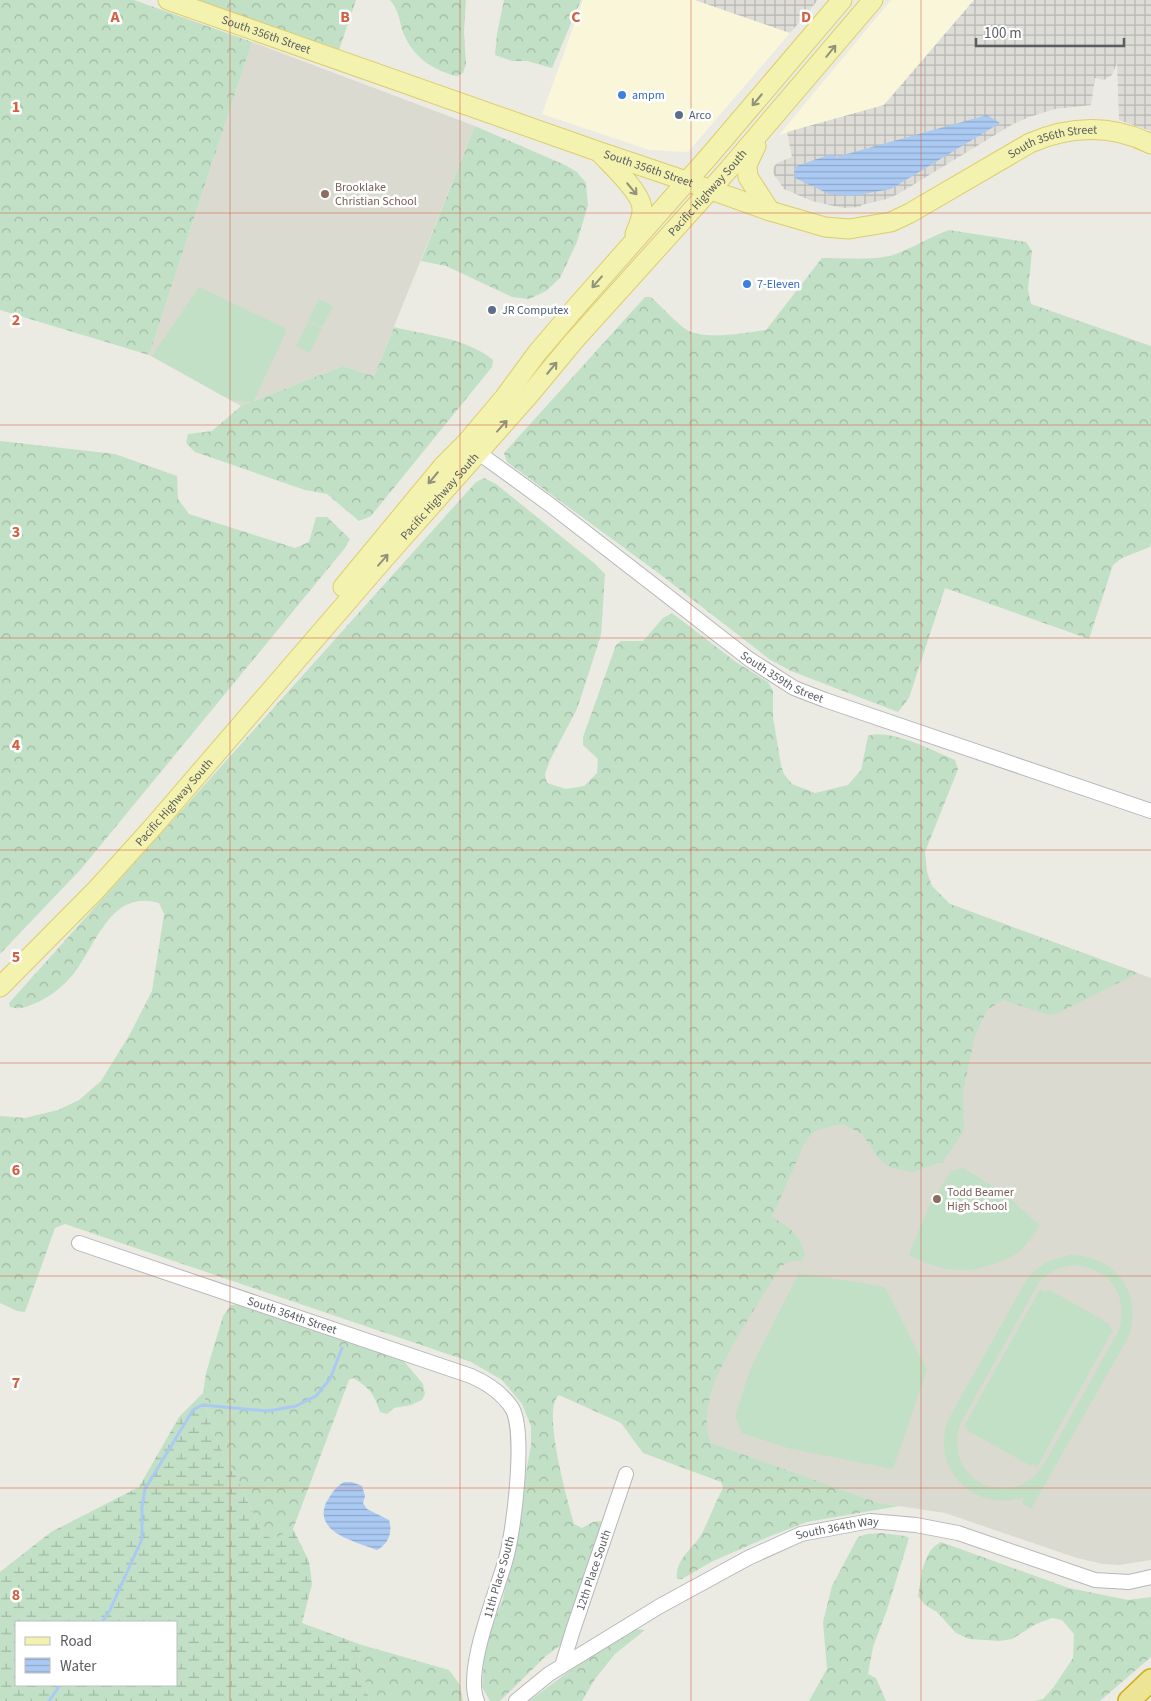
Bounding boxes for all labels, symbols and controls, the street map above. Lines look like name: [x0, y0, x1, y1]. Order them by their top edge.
text: A: [109, 6, 120, 28]
text: B: [340, 6, 350, 28]
text: C: [571, 6, 581, 28]
text: D: [801, 6, 811, 28]
street label: South 356th Street: [219, 11, 313, 59]
scale bar: [976, 15, 1124, 47]
text: 100 m: [984, 23, 1022, 44]
one-way arrow: [826, 44, 837, 57]
place label: ampm: [632, 87, 665, 104]
marker: ampm: [616, 89, 628, 101]
one-way arrow: [751, 93, 762, 106]
text: 1: [12, 96, 20, 118]
place label: Arco: [689, 107, 711, 124]
marker: Arco: [673, 109, 685, 121]
street label: South 356th Street: [1005, 122, 1097, 163]
street label: South 356th Street: [601, 146, 695, 192]
street label: Pacific Highway South: [664, 146, 751, 240]
place label: Brooklake Christian School: [335, 179, 417, 210]
one-way arrow: [626, 182, 637, 195]
marker: Brooklake Christian School: [319, 188, 331, 200]
one-way arrow: [591, 276, 603, 289]
place label: 7-Eleven: [757, 276, 800, 293]
marker: 7-Eleven: [741, 278, 753, 290]
place label: JR Computex: [502, 302, 569, 319]
marker: JR Computex: [486, 304, 498, 316]
text: 2: [12, 309, 20, 331]
one-way arrow: [546, 362, 557, 375]
one-way arrow: [497, 419, 508, 432]
street label: Pacific Highway South: [397, 449, 483, 544]
one-way arrow: [427, 472, 438, 485]
text: 3: [12, 521, 20, 543]
one-way arrow: [377, 554, 389, 567]
street label: South 359th Street: [736, 647, 826, 708]
text: 4: [12, 734, 21, 756]
street label: Pacific Highway South: [132, 755, 217, 850]
text: 5: [12, 946, 20, 968]
text: 6: [12, 1159, 20, 1181]
place label: Todd Beamer High School: [947, 1184, 1015, 1215]
marker: Todd Beamer High School: [931, 1193, 943, 1205]
street label: South 364th Street: [245, 1293, 339, 1339]
text: 7: [12, 1372, 20, 1394]
street label: South 364th Way: [793, 1513, 880, 1544]
street label: 12th Place South: [572, 1527, 615, 1613]
street label: 11th Place South: [480, 1534, 519, 1620]
text: 8: [12, 1584, 20, 1606]
legend: [15, 1621, 178, 1686]
text: Road: [60, 1631, 92, 1652]
text: Water: [60, 1656, 97, 1677]

